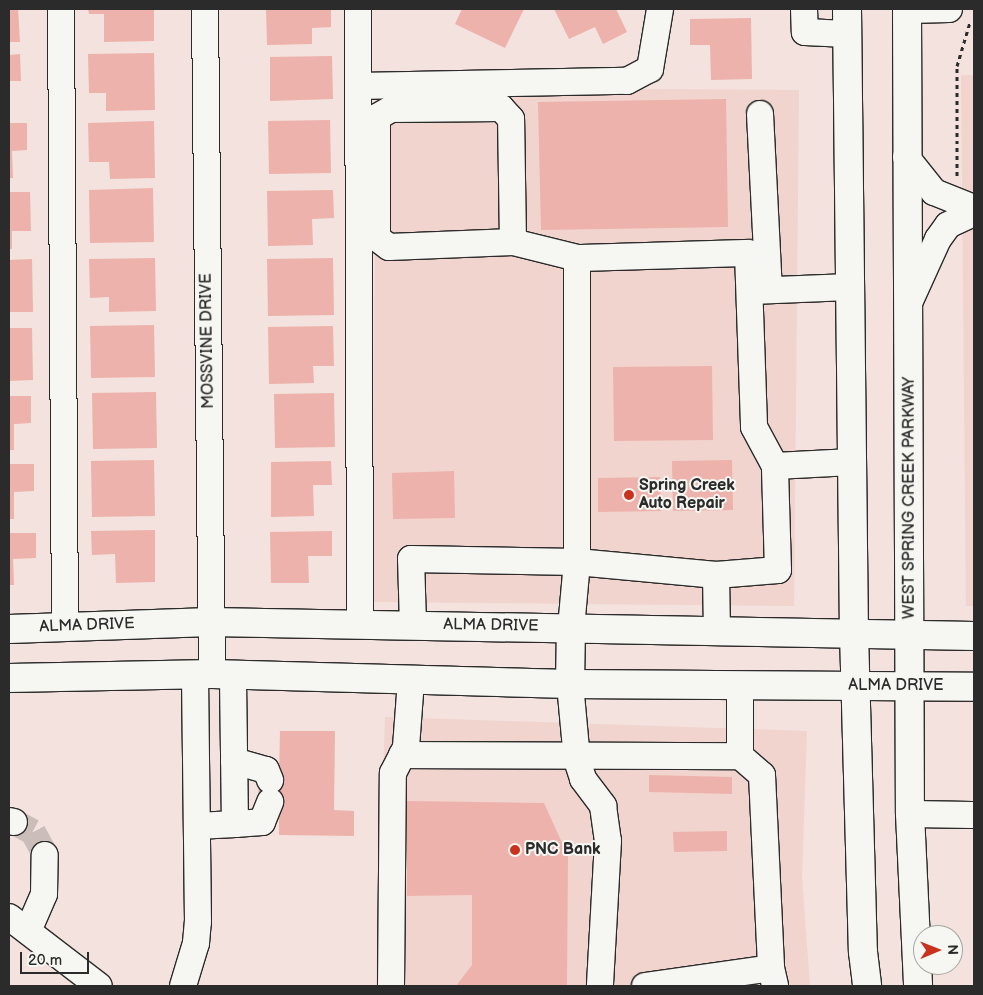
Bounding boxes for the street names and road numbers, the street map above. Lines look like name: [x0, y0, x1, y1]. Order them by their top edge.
street label: MOSSVINE DRIVE: [197, 273, 219, 409]
street label: WEST SPRING CREEK PARKWAY: [900, 377, 920, 619]
street label: ALMA DRIVE: [39, 615, 135, 637]
street label: ALMA DRIVE: [443, 616, 539, 636]
street label: ALMA DRIVE: [848, 676, 944, 696]

